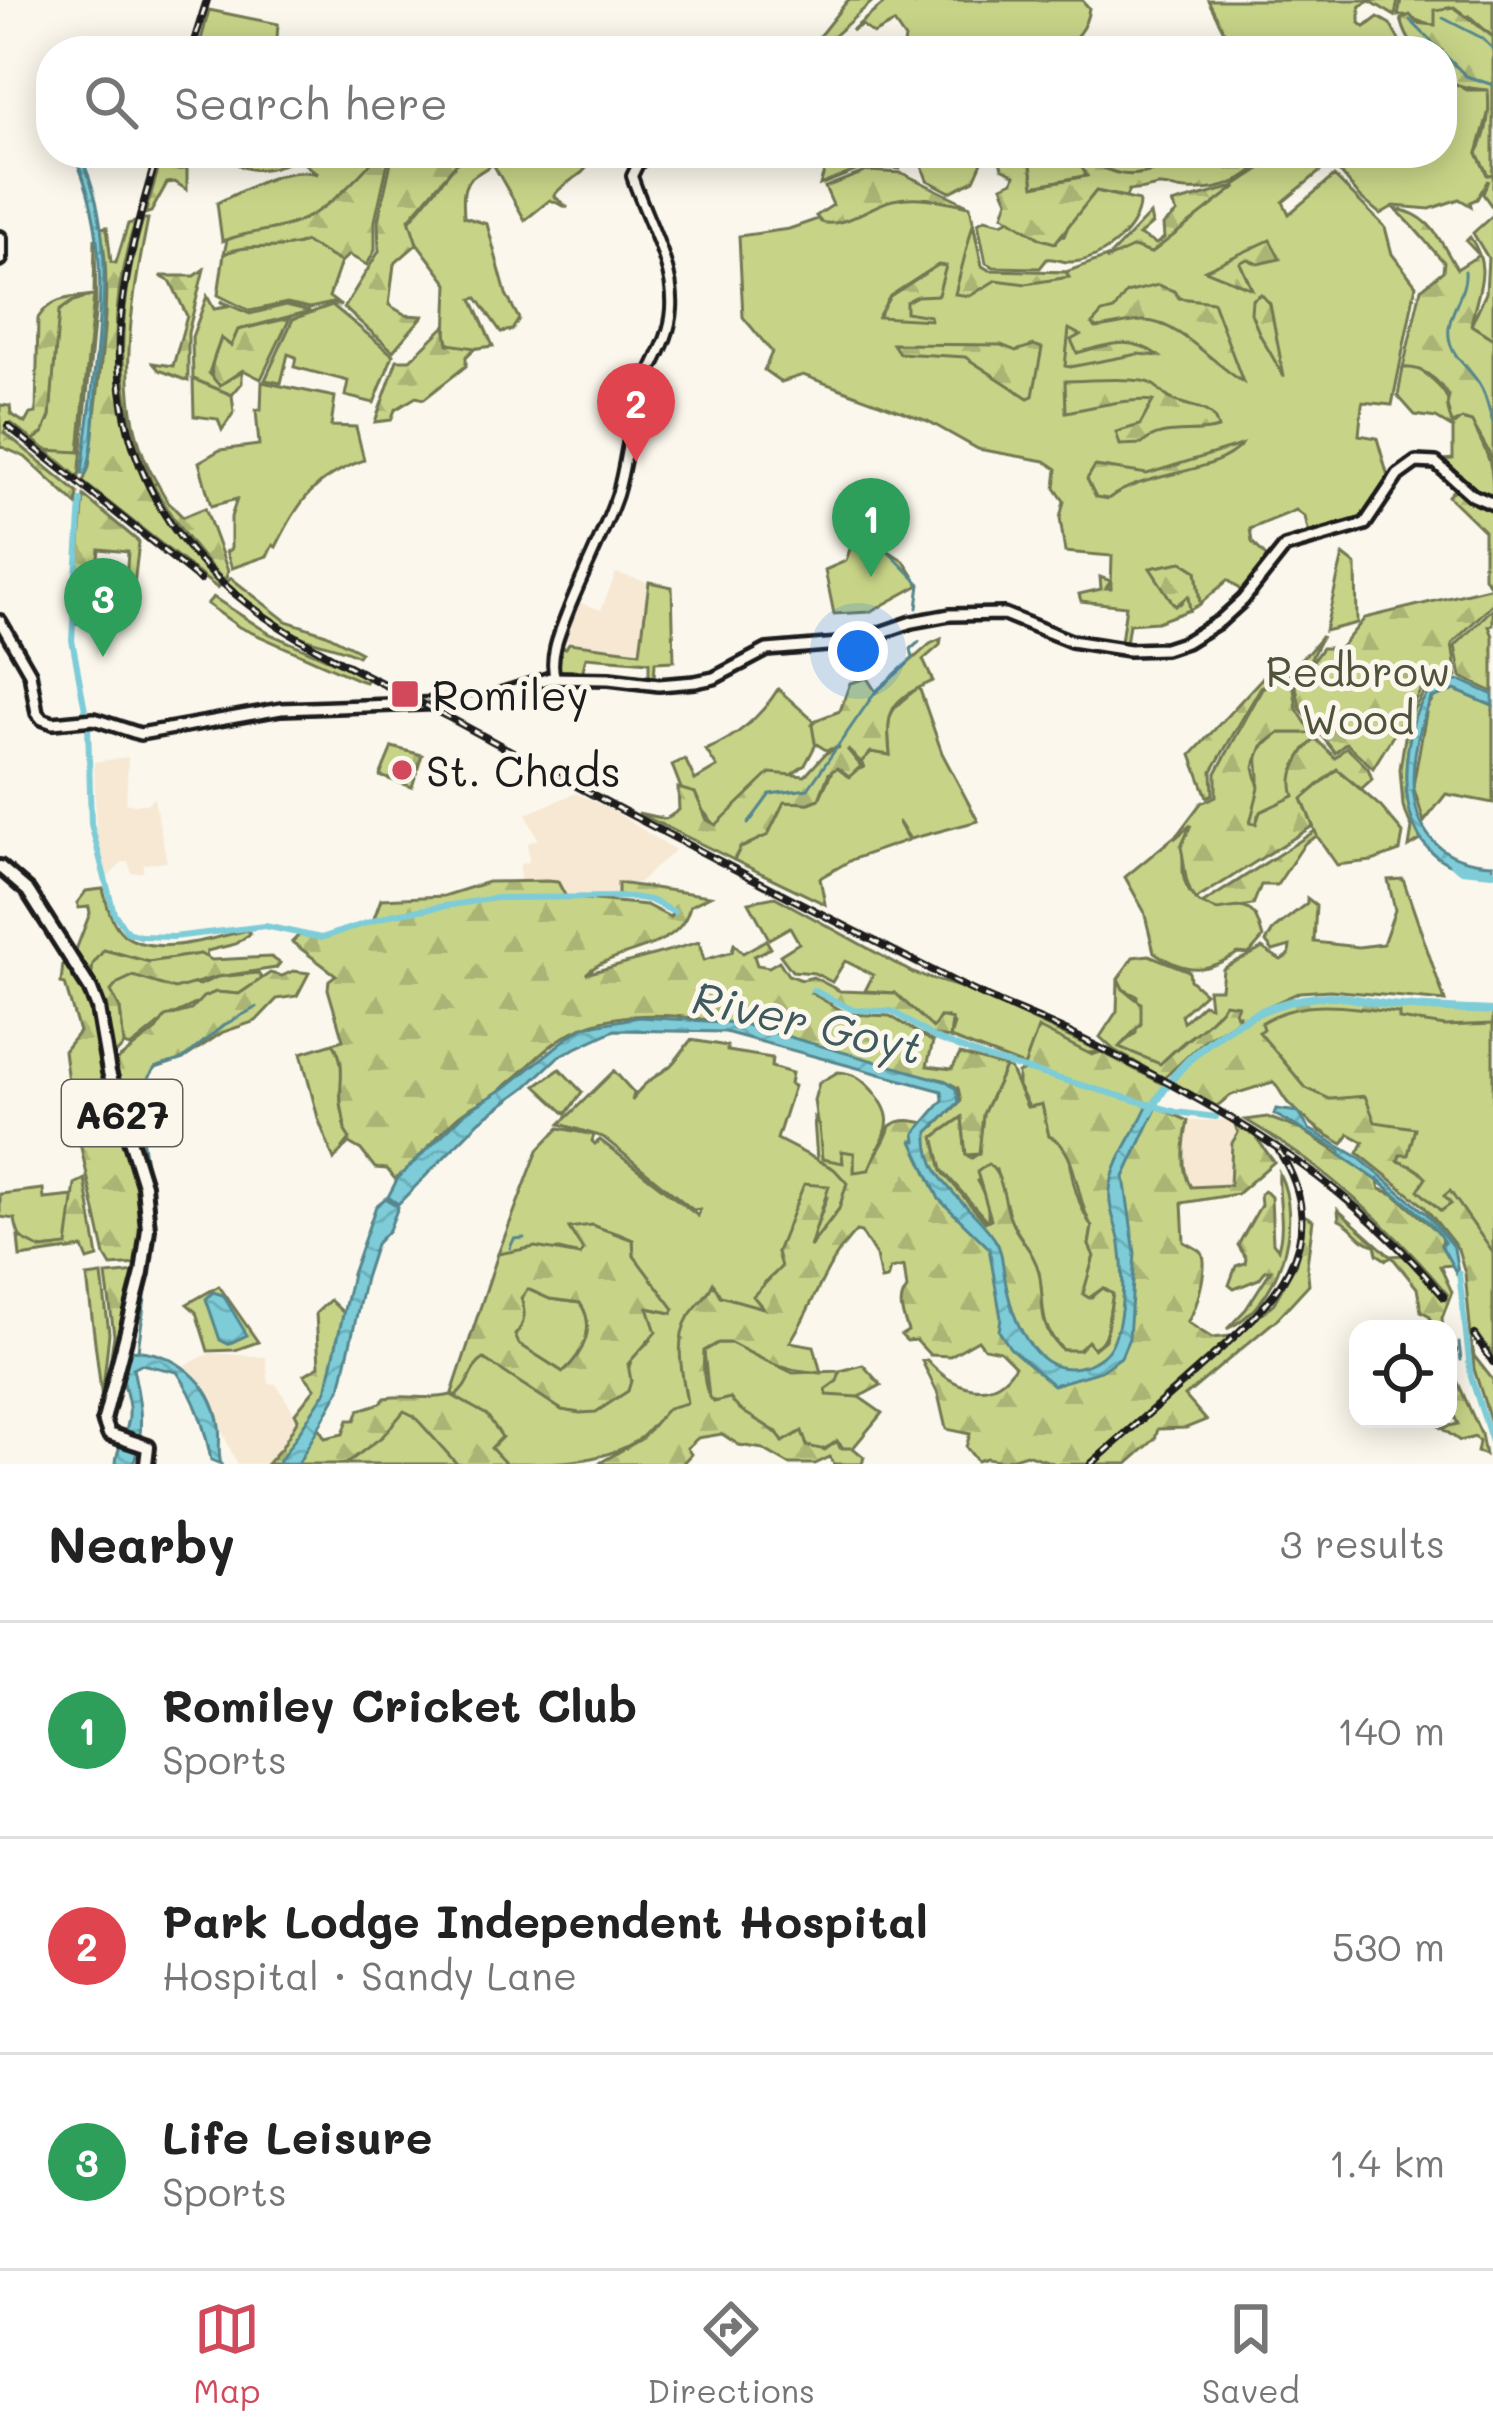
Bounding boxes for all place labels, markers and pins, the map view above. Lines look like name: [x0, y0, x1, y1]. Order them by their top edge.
pin: 2: [597, 363, 675, 462]
pin: 1: [832, 478, 910, 577]
pin: 3: [64, 558, 142, 657]
place label: Romiley: [432, 667, 589, 722]
marker: Romiley: [389, 678, 421, 710]
place label: St. Chads: [426, 743, 621, 798]
marker: St. Chads: [389, 757, 415, 783]

